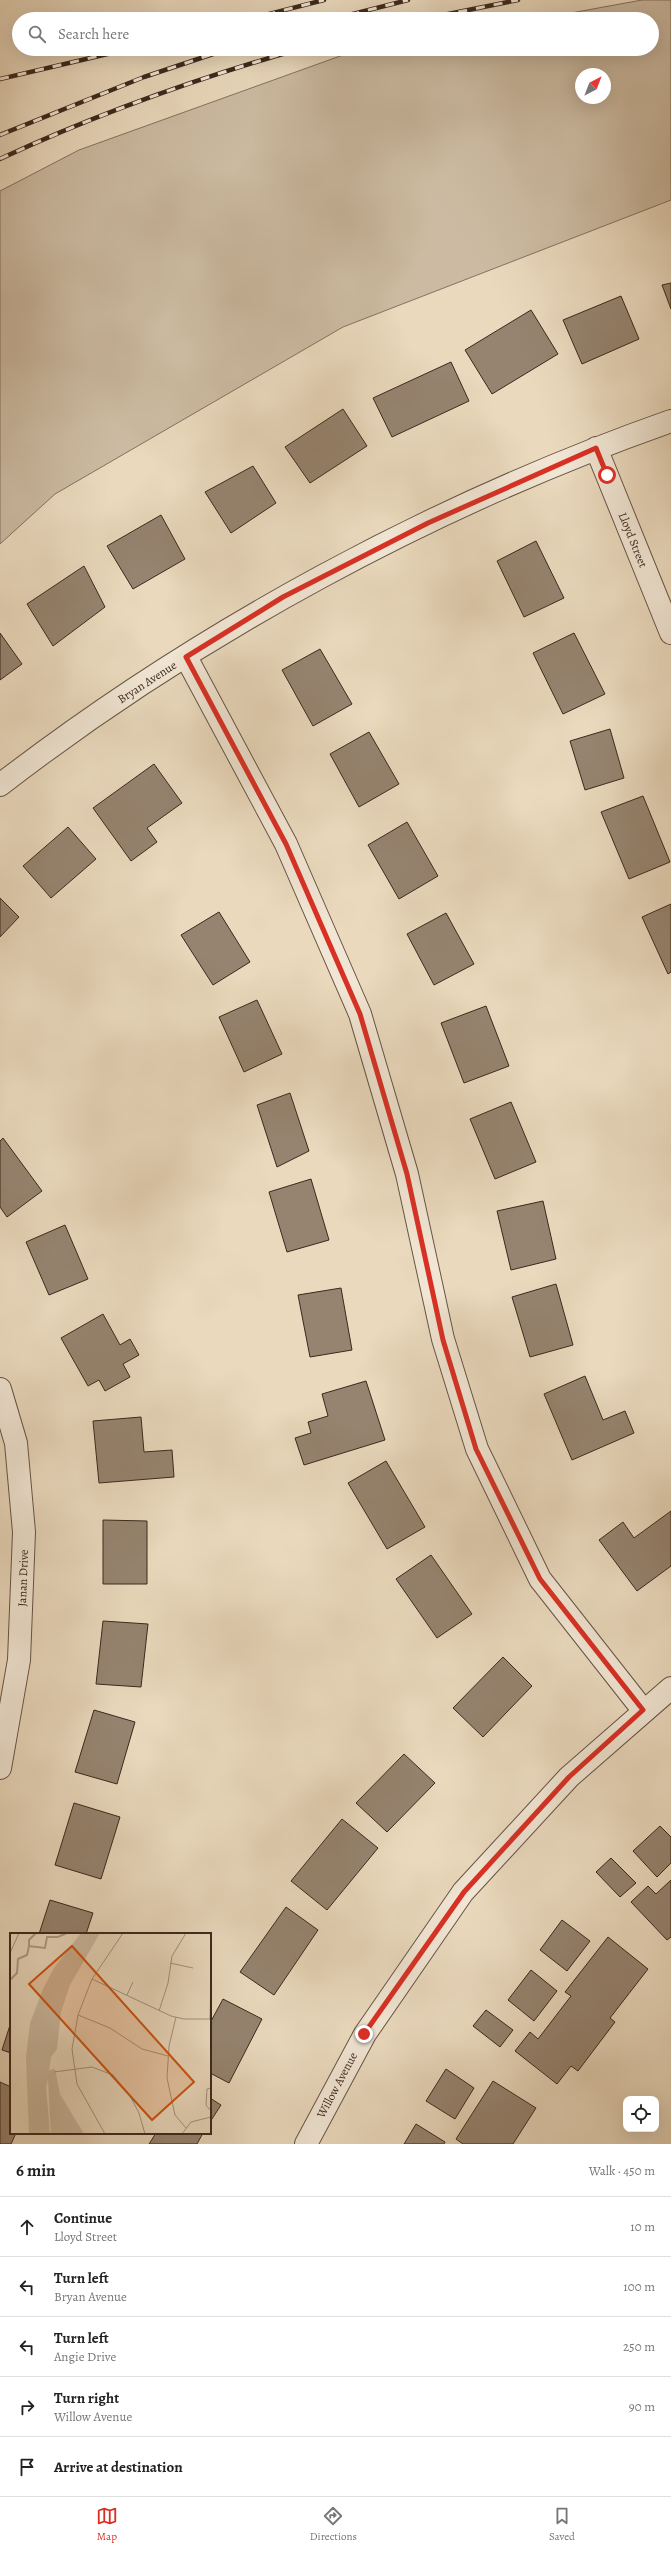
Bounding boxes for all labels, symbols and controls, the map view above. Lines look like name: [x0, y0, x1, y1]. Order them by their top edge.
search box: [12, 12, 659, 56]
icon: search: [26, 23, 48, 45]
text: Search here: [58, 24, 129, 44]
north arrow: [575, 68, 611, 104]
route start: [598, 466, 616, 484]
street label: Lloyd Street: [615, 510, 651, 570]
street label: Bryan Avenue: [114, 657, 180, 707]
street label: Janan Drive: [14, 1549, 32, 1607]
inset map: [10, 1933, 211, 2134]
route end: [355, 2025, 373, 2043]
street label: Willow Avenue: [312, 2049, 361, 2122]
map controls: [623, 2096, 659, 2132]
button: locate: [623, 2096, 659, 2132]
text: 6 min: [16, 2159, 56, 2182]
text: Walk · 450 m: [589, 2162, 655, 2179]
text: Continue: [54, 2208, 112, 2228]
icon: ahead: [16, 2216, 38, 2238]
text: 10 m: [630, 2218, 655, 2235]
text: Lloyd Street: [54, 2228, 117, 2245]
text: Turn left: [54, 2268, 109, 2288]
icon: left: [16, 2276, 38, 2298]
text: 100 m: [623, 2278, 655, 2295]
text: Bryan Avenue: [54, 2288, 127, 2305]
text: Turn left: [54, 2328, 109, 2348]
icon: left: [16, 2336, 38, 2358]
text: 250 m: [623, 2338, 655, 2355]
text: Angie Drive: [54, 2348, 116, 2365]
text: Turn right: [54, 2388, 119, 2408]
icon: right: [16, 2396, 38, 2418]
text: 90 m: [629, 2398, 655, 2415]
text: Willow Avenue: [54, 2408, 132, 2425]
icon: arrive: [16, 2456, 38, 2478]
text: Arrive at destination: [54, 2457, 183, 2477]
tab: Map: [96, 2505, 118, 2544]
tab: Directions: [310, 2505, 357, 2544]
tab: Saved: [549, 2505, 575, 2544]

